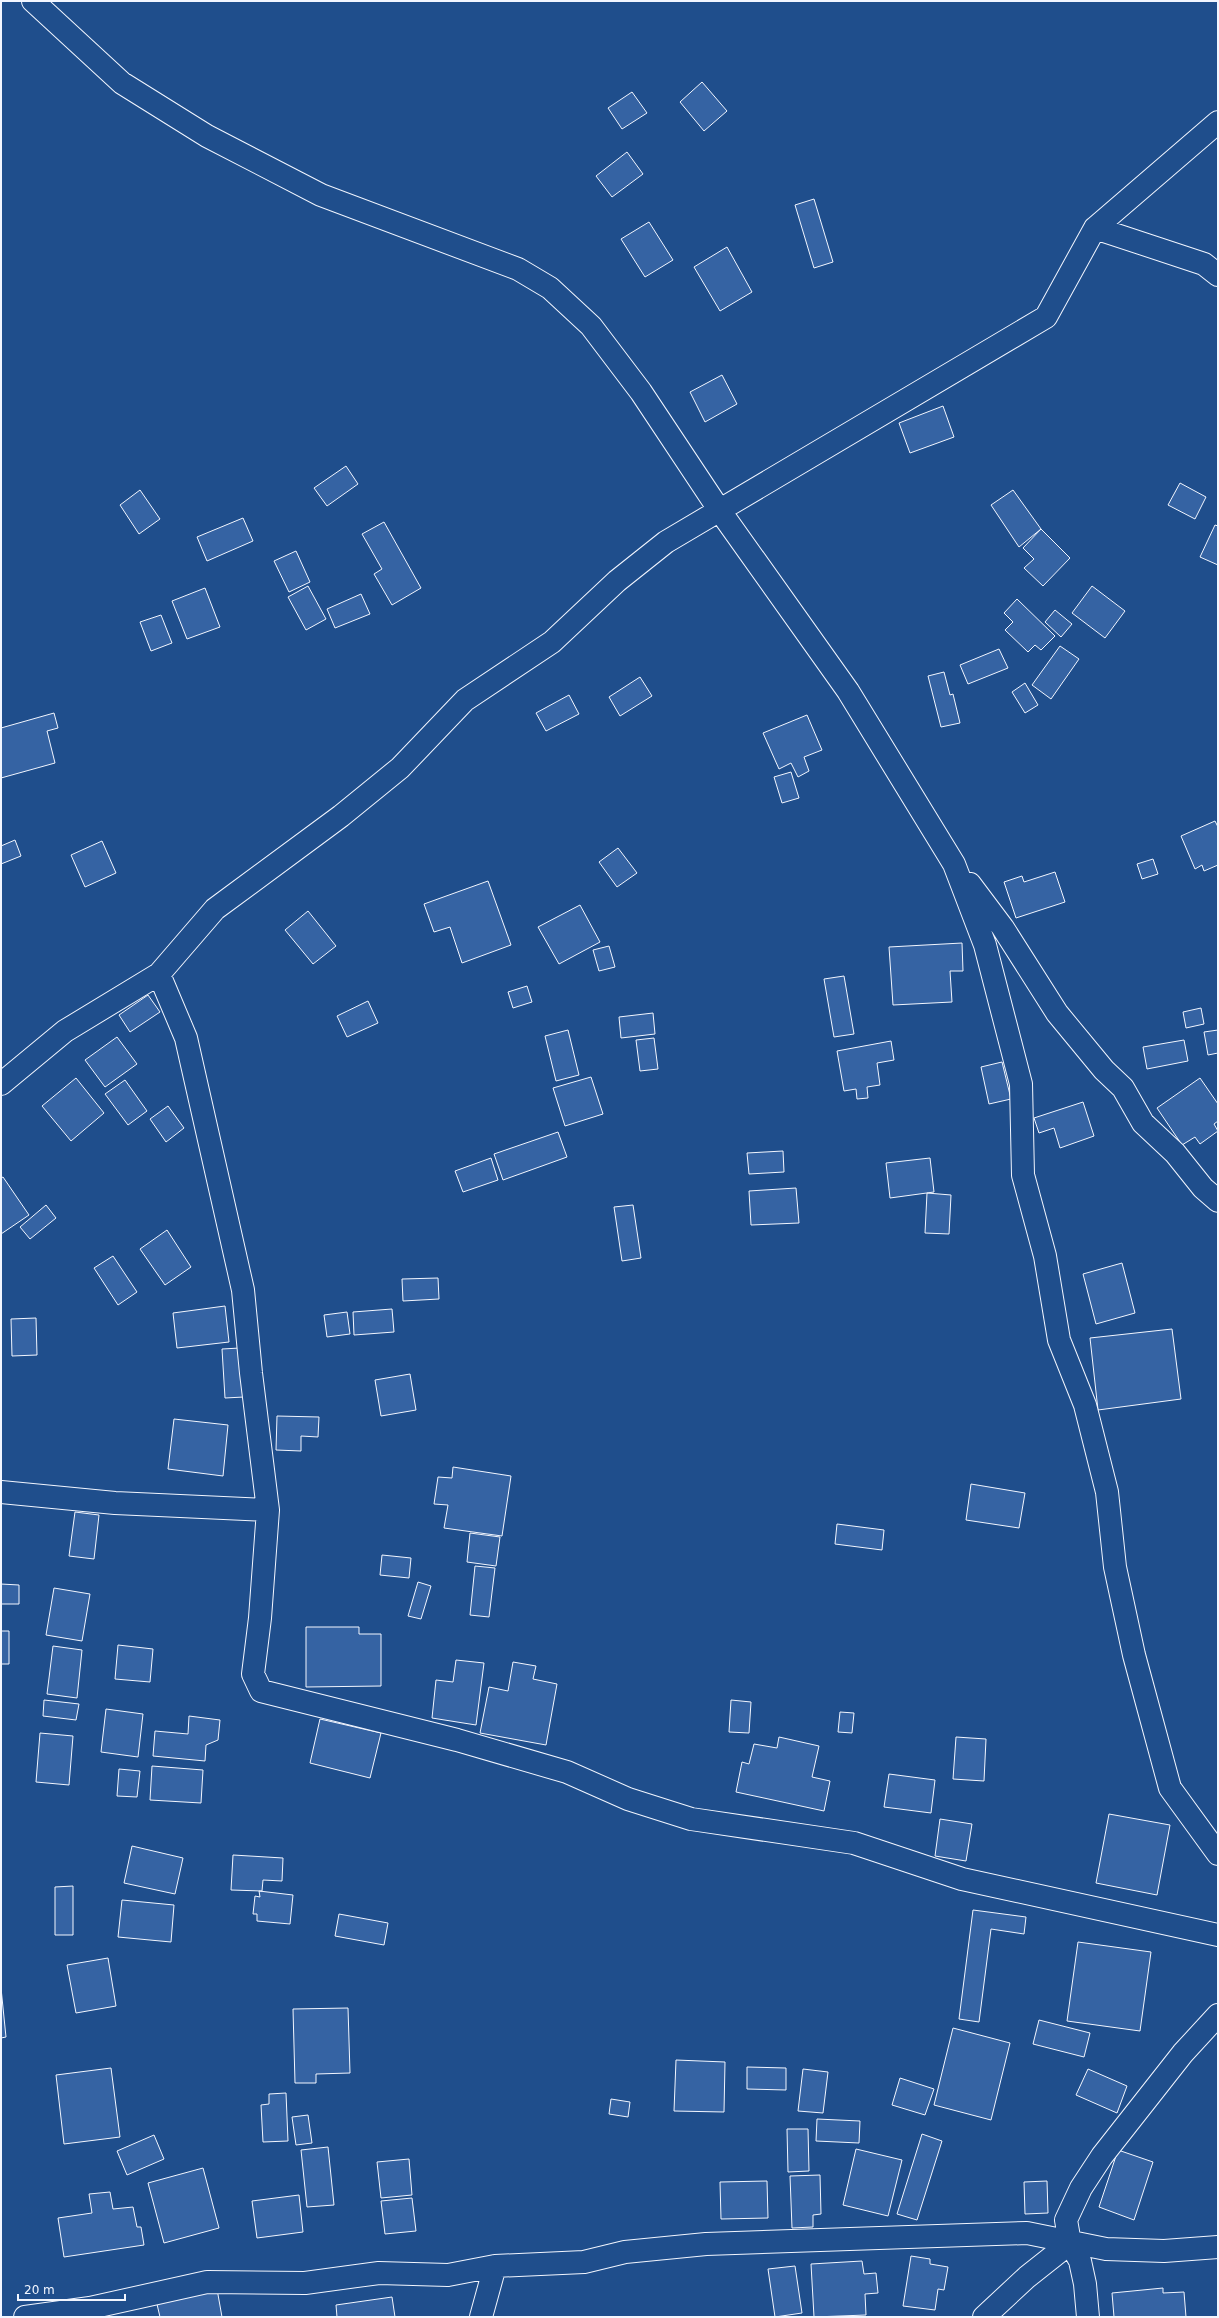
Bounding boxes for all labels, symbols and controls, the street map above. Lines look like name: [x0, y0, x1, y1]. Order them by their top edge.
scale bar: [18, 2276, 125, 2302]
text: 20 m: [24, 2283, 55, 2297]

